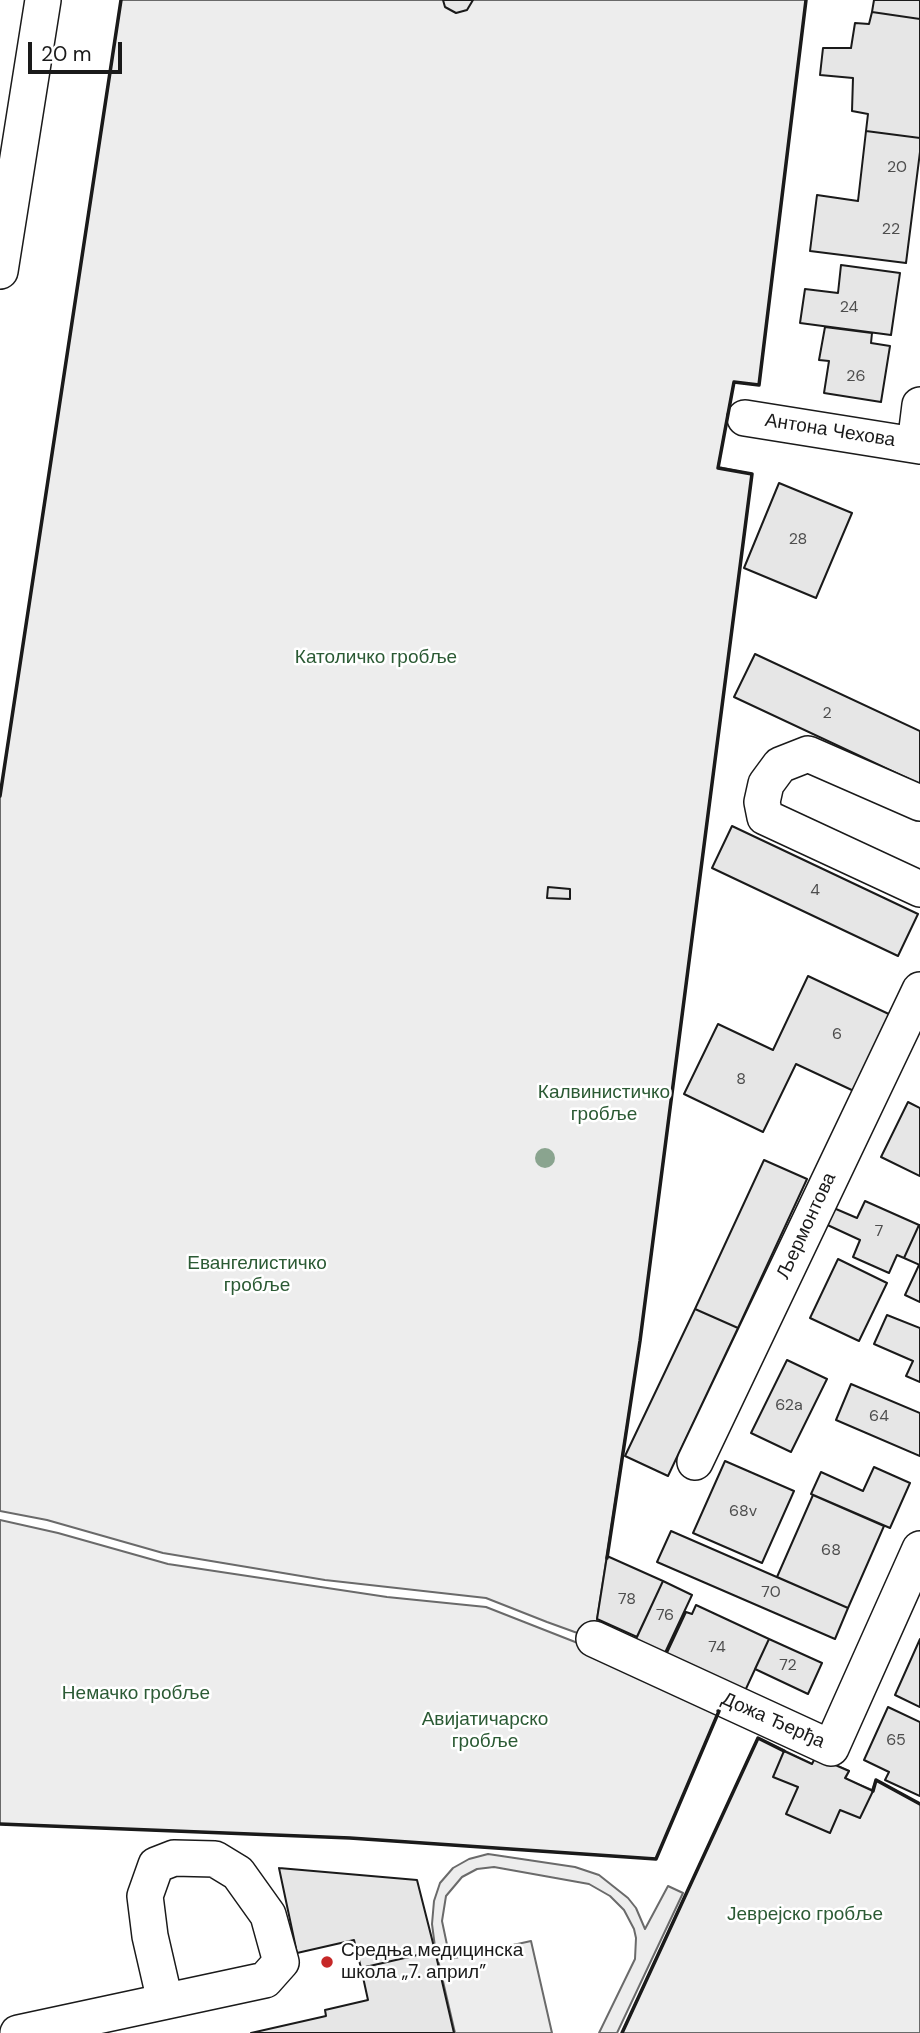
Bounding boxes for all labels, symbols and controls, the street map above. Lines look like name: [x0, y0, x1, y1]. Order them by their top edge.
scale bar: [32, 28, 126, 72]
text: 20 m: [41, 40, 92, 68]
house number: 20: [887, 158, 907, 178]
house number: 22: [882, 220, 900, 240]
house number: 24: [840, 298, 858, 318]
house number: 26: [846, 367, 866, 387]
street label: Антона Чехова: [763, 409, 897, 453]
house number: 28: [789, 530, 807, 550]
park label: Католичко гробље: [295, 647, 457, 669]
house number: 2: [822, 704, 832, 724]
house number: 4: [810, 881, 820, 901]
house number: 6: [832, 1025, 842, 1045]
house number: 8: [736, 1070, 746, 1090]
park label: Калвинистичко гробље: [538, 1082, 670, 1126]
street label: Љермонтова: [772, 1169, 842, 1283]
house number: 7: [875, 1222, 883, 1242]
park label: Евангелистичко гробље: [187, 1253, 327, 1297]
house number: 62a: [775, 1396, 803, 1416]
house number: 64: [869, 1407, 889, 1427]
house number: 68v: [729, 1502, 757, 1522]
house number: 68: [821, 1541, 841, 1561]
house number: 70: [761, 1583, 781, 1603]
house number: 78: [618, 1590, 636, 1610]
house number: 76: [656, 1606, 674, 1626]
house number: 74: [708, 1638, 726, 1658]
house number: 72: [779, 1656, 797, 1676]
park label: Немачко гробље: [62, 1683, 210, 1705]
street label: Дожа Ђерђа: [718, 1688, 828, 1754]
park label: Авијатичарско гробље: [422, 1709, 548, 1753]
house number: 65: [886, 1731, 906, 1751]
park label: Јеврејско гробље: [727, 1904, 883, 1926]
place label: Средња медицинска школа „7. април”: [341, 1940, 523, 1984]
marker: Средња медицинска школа „7. април”: [319, 1954, 335, 1970]

